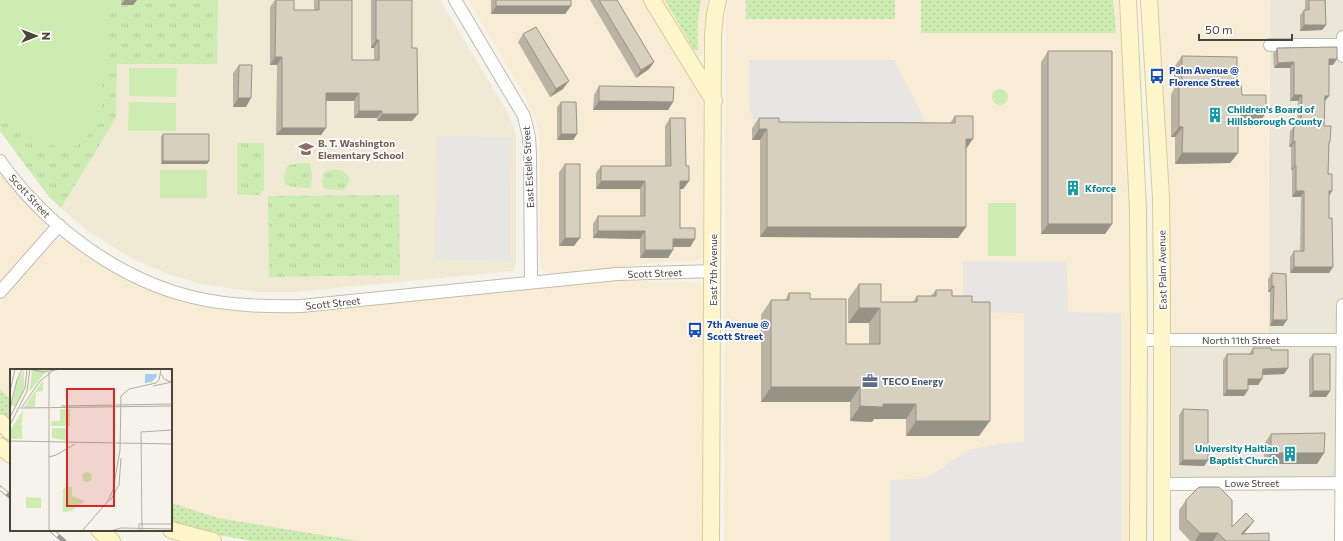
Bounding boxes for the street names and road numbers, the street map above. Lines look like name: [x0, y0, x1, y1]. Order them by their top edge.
street label: East Estelle Street: [520, 126, 536, 208]
street label: Scott Street: [7, 172, 53, 220]
street label: East Palm Avenue: [1155, 230, 1169, 310]
street label: East 7th Avenue: [707, 234, 719, 306]
street label: Scott Street: [627, 266, 683, 280]
street label: Scott Street: [305, 294, 361, 312]
street label: North 11th Street: [1202, 334, 1280, 346]
street label: Lowe Street: [1225, 477, 1279, 489]

